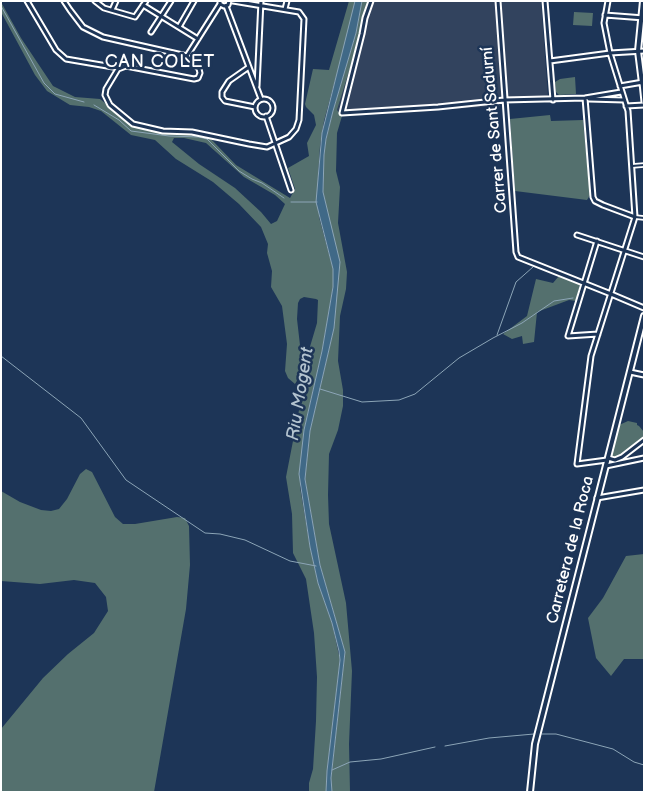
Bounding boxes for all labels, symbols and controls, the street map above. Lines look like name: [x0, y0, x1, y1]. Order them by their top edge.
street label: Carrer de Sant Sadurní: [478, 46, 512, 214]
district label: CAN COLET: [104, 51, 216, 73]
water label: Riu Mogent: [283, 346, 319, 442]
street label: Carretera de la Roca: [543, 474, 599, 626]

